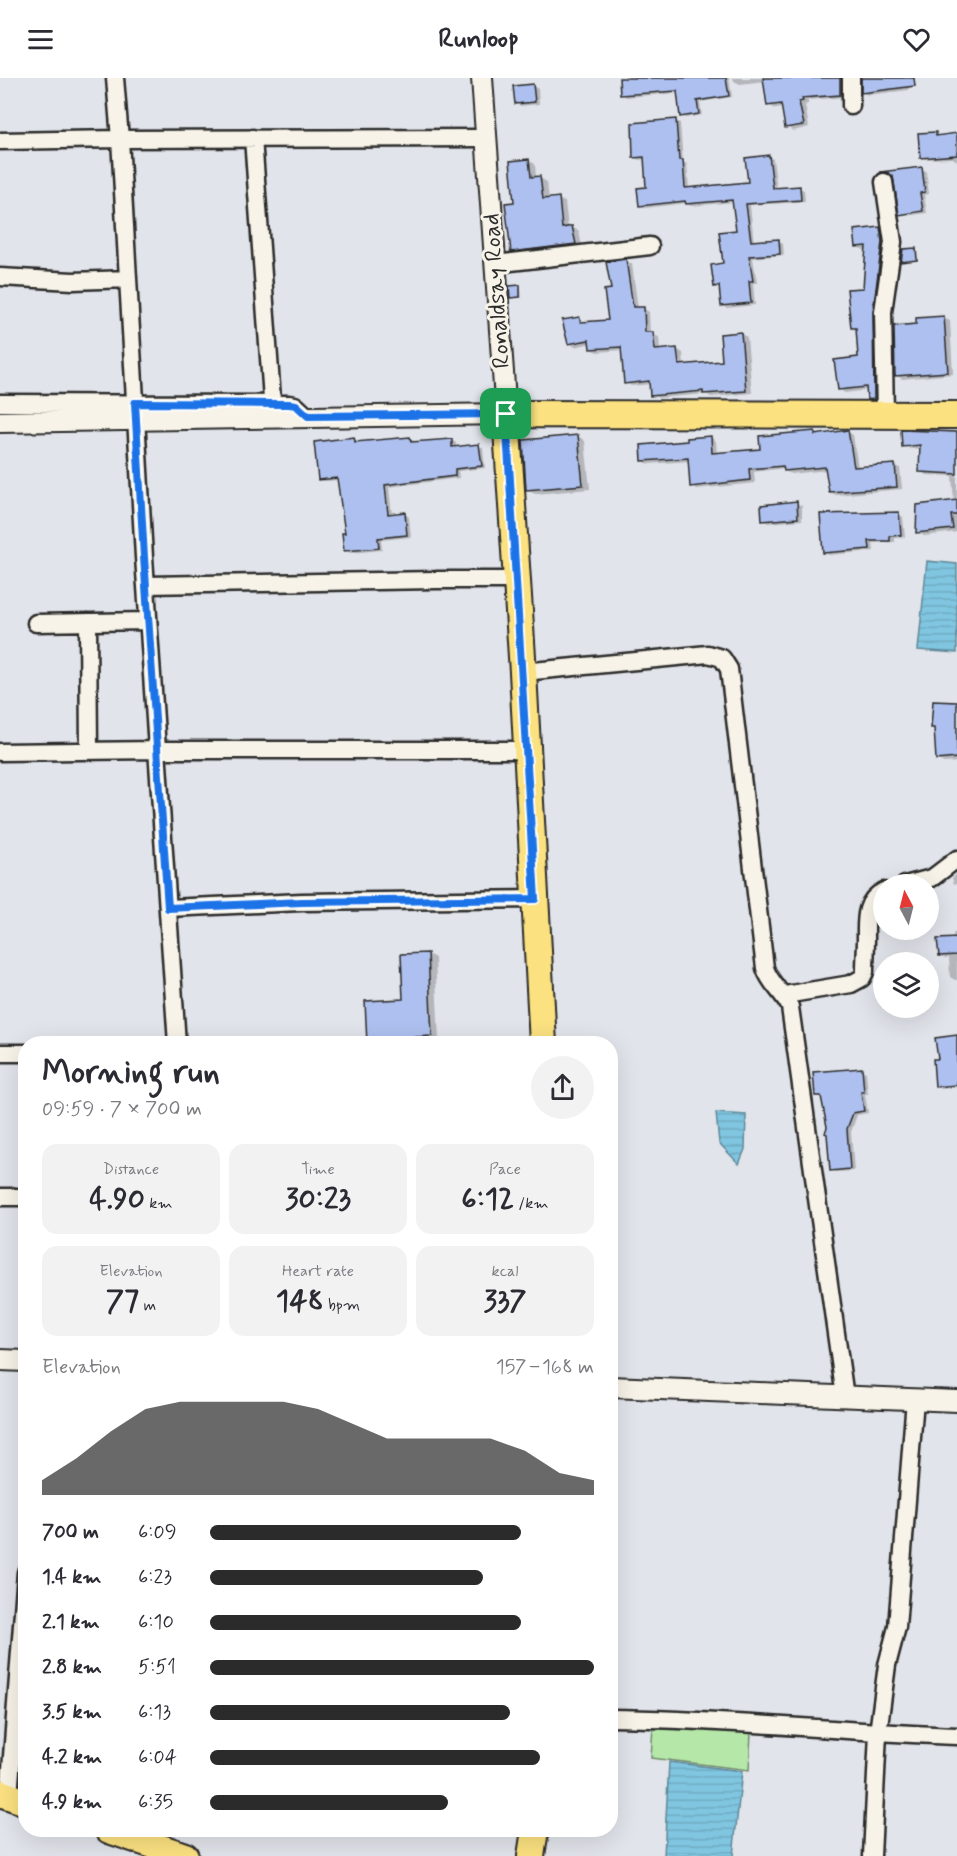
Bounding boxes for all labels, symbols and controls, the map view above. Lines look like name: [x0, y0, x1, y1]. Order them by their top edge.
text: Runloop: [438, 22, 519, 57]
icon: menu: [24, 23, 57, 56]
icon: heart: [900, 23, 933, 56]
street label: Ronaldsay Road: [476, 212, 518, 370]
pin: [480, 388, 531, 439]
icon: arrive: [489, 397, 522, 430]
north arrow: [873, 874, 939, 940]
map controls: [873, 874, 939, 1018]
button: layers: [873, 952, 939, 1018]
text: Morning run: [42, 1051, 220, 1095]
button: share: [531, 1056, 594, 1119]
text: 09:59 · 7 × 700 m: [42, 1096, 202, 1123]
text: Distance: [103, 1159, 159, 1180]
text: Time: [301, 1159, 335, 1180]
text: Pace: [489, 1159, 521, 1180]
text: 4.90: [89, 1180, 145, 1219]
text: 30:23: [285, 1180, 351, 1219]
text: 6:12: [461, 1180, 514, 1219]
text: km: [145, 1193, 173, 1214]
text: /km: [514, 1193, 549, 1214]
text: Elevation: [100, 1261, 163, 1282]
text: Heart rate: [282, 1261, 354, 1282]
text: kcal: [492, 1261, 518, 1282]
text: 77: [106, 1282, 139, 1321]
text: 148: [276, 1282, 324, 1321]
text: 337: [484, 1282, 527, 1321]
text: m: [139, 1295, 156, 1316]
text: bpm: [324, 1295, 360, 1316]
text: Elevation: [42, 1354, 121, 1381]
text: 157–168 m: [496, 1354, 594, 1381]
text: 700 m: [42, 1519, 99, 1546]
text: 6:09: [138, 1519, 177, 1546]
text: 1.4 km: [42, 1564, 101, 1591]
text: 6:23: [138, 1564, 172, 1591]
text: 2.1 km: [42, 1609, 99, 1636]
text: 6:10: [138, 1609, 174, 1636]
text: 2.8 km: [42, 1654, 102, 1681]
text: 5:51: [138, 1654, 176, 1681]
text: 3.5 km: [42, 1699, 102, 1726]
text: 6:13: [138, 1699, 171, 1726]
text: 4.2 km: [42, 1744, 102, 1771]
text: 6:04: [138, 1744, 177, 1771]
text: 4.9 km: [42, 1789, 102, 1816]
text: 6:35: [138, 1789, 173, 1816]

